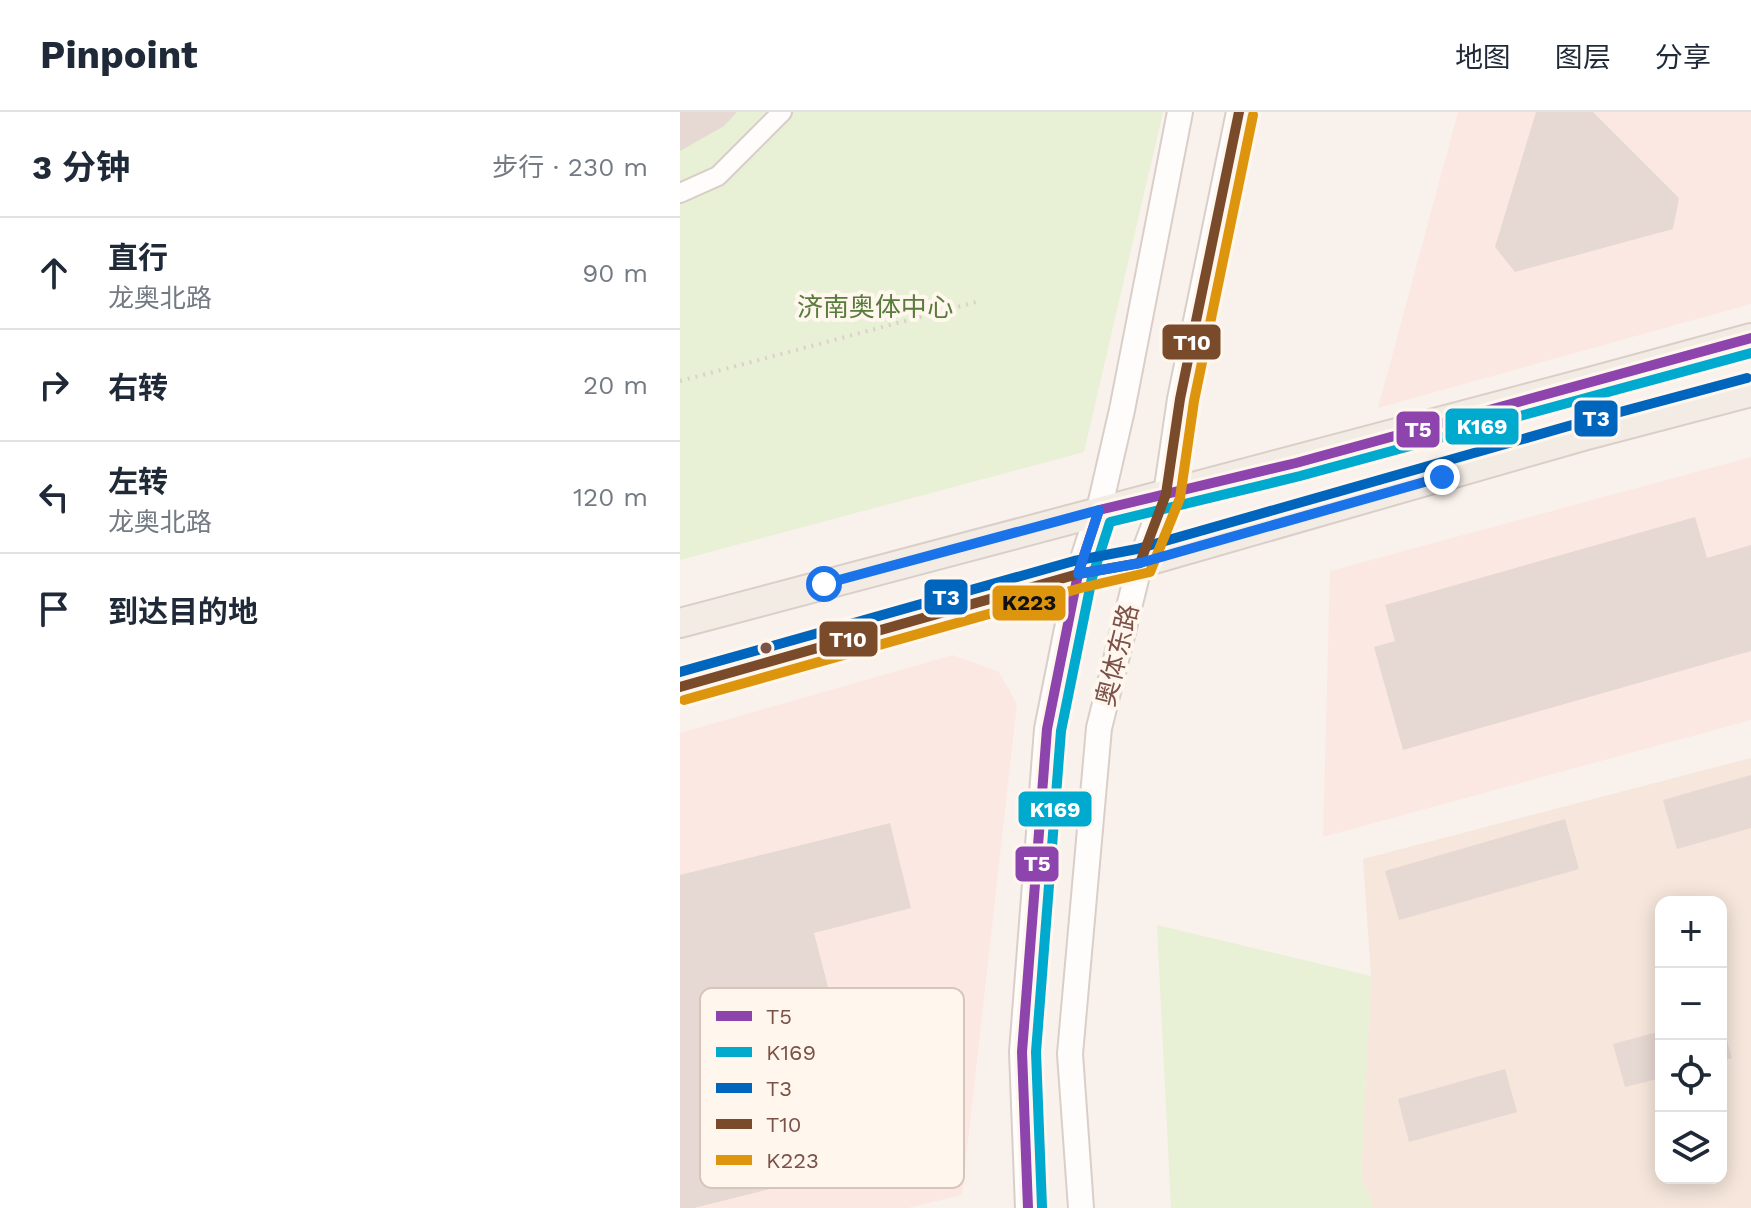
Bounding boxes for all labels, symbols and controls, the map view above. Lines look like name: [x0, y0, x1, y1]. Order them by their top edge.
text: Pinpoint: [40, 33, 198, 77]
text: 地图: [1455, 41, 1511, 74]
text: 图层: [1555, 41, 1611, 74]
text: 分享: [1655, 41, 1711, 74]
text: 3 分钟: [32, 147, 130, 187]
text: 步行 · 230 m: [492, 152, 648, 182]
text: 直行: [108, 240, 168, 275]
icon: ahead: [32, 251, 76, 295]
text: 90 m: [582, 258, 648, 288]
text: 龙奥北路: [108, 283, 212, 313]
park label: 济南奥体中心: [797, 292, 953, 322]
line badge: T10: [1161, 323, 1222, 361]
text: T10: [1173, 330, 1211, 355]
icon: right: [32, 363, 76, 407]
text: 右转: [108, 370, 168, 405]
text: 20 m: [583, 370, 648, 400]
line badge: T3: [1573, 399, 1619, 438]
text: T3: [1582, 406, 1610, 431]
line badge: K169: [1444, 407, 1520, 446]
line badge: T5: [1395, 410, 1441, 449]
text: K169: [1456, 414, 1508, 439]
text: T5: [1404, 417, 1432, 442]
route end: [1424, 459, 1460, 495]
text: 左转: [108, 464, 168, 499]
icon: left: [32, 475, 76, 519]
text: 120 m: [573, 482, 648, 512]
text: 龙奥北路: [108, 507, 212, 537]
route start: [806, 566, 842, 602]
line badge: T3: [923, 578, 969, 616]
line badge: K223: [991, 584, 1067, 622]
text: T3: [932, 585, 960, 610]
icon: arrive: [32, 587, 76, 631]
text: K223: [1002, 590, 1056, 615]
text: 到达目的地: [108, 594, 258, 629]
street label: 奥体东路: [1090, 601, 1144, 709]
line badge: T10: [818, 620, 879, 658]
text: T10: [829, 627, 867, 652]
unlabelled marker: [758, 640, 774, 656]
line badge: K169: [1017, 790, 1093, 828]
text: K169: [1029, 797, 1081, 822]
line badge: T5: [1014, 845, 1060, 883]
text: T5: [1023, 851, 1051, 876]
map controls: [1655, 896, 1727, 1184]
button: +: [1655, 896, 1727, 968]
button: −: [1655, 968, 1727, 1040]
legend: [700, 988, 964, 1188]
text: T5: [766, 1004, 792, 1029]
text: K169: [766, 1040, 816, 1065]
button: locate: [1655, 1040, 1727, 1112]
text: T3: [766, 1076, 792, 1101]
text: T10: [766, 1112, 802, 1137]
button: layers: [1655, 1112, 1727, 1184]
text: K223: [766, 1148, 819, 1173]

